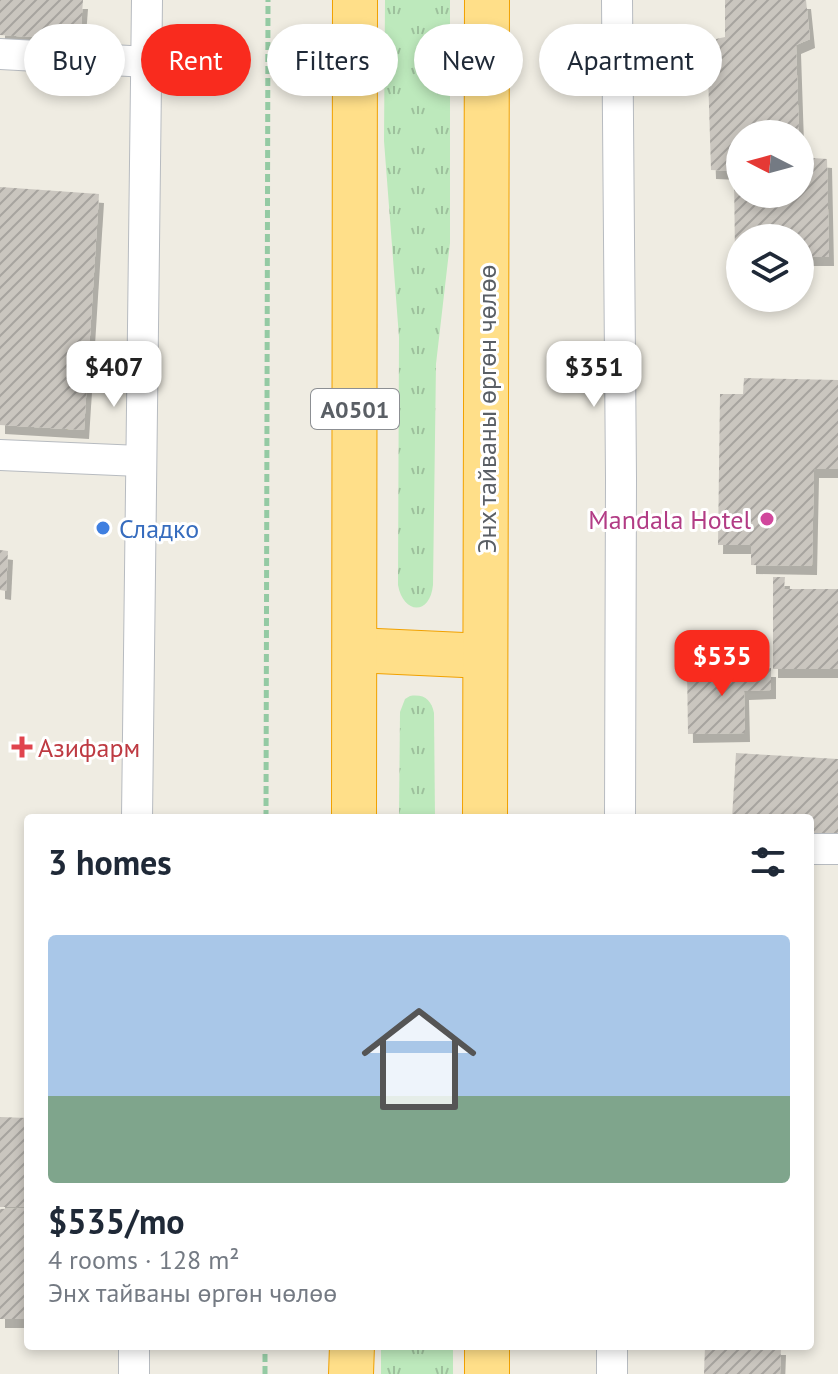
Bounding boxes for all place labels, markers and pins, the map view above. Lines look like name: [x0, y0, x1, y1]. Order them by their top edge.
pin: $407: [67, 341, 161, 409]
pin: $351: [547, 341, 641, 409]
place label: Mandala Hotel: [588, 503, 751, 536]
marker: Mandala Hotel: [758, 510, 776, 528]
place label: Сладко: [119, 512, 199, 545]
marker: Сладко: [94, 519, 112, 537]
pin: $535: [675, 630, 769, 698]
place label: Азифарм: [38, 731, 140, 764]
marker: Азифарм: [13, 738, 31, 756]

